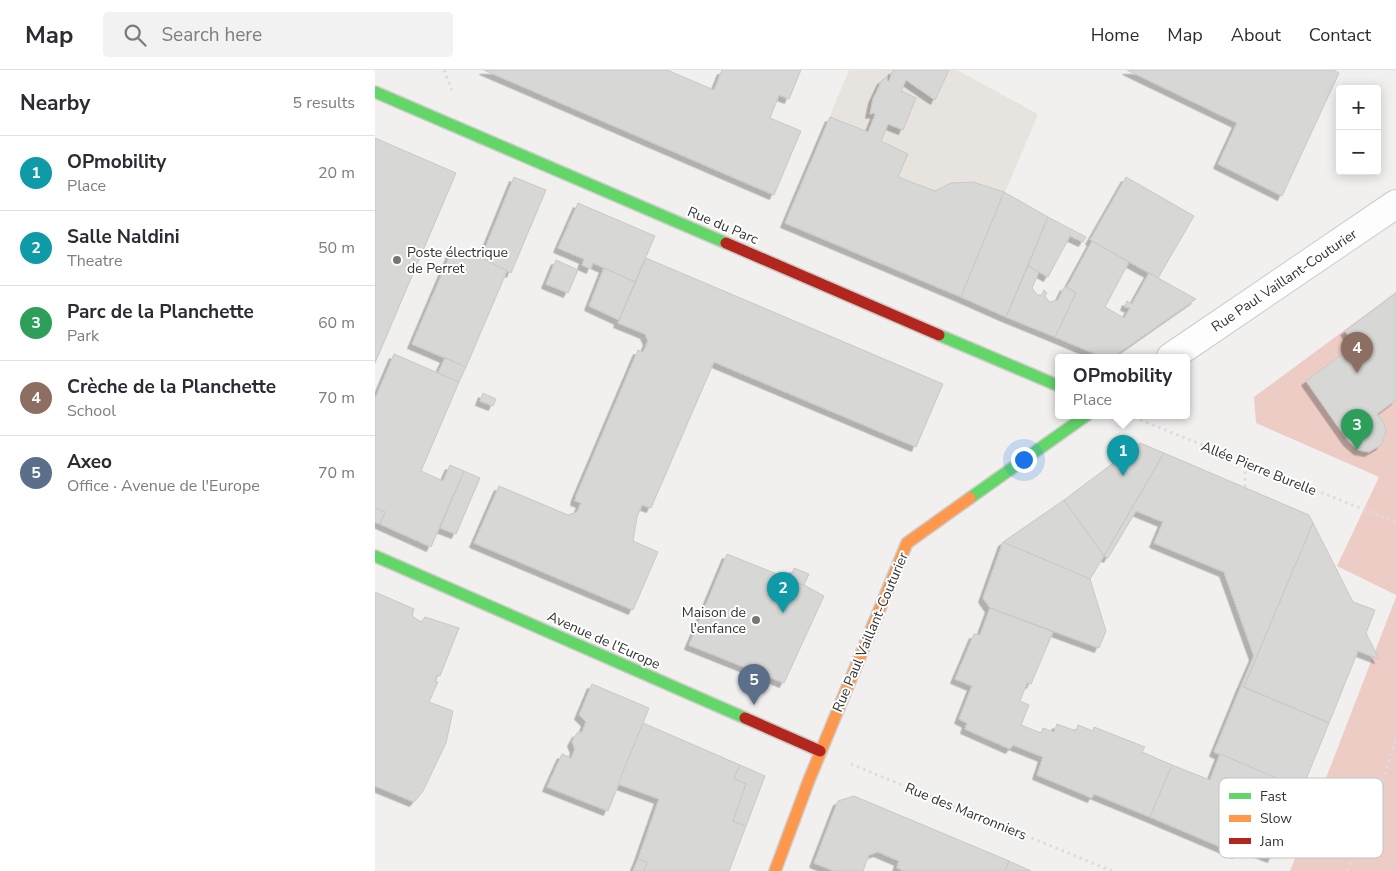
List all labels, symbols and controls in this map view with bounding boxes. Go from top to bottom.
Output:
search box [103,12,453,57]
text: Map [25,19,73,51]
icon: search [121,21,149,49]
text: Search here [161,22,262,48]
text: Home [1091,23,1139,47]
text: Map [1167,23,1203,47]
text: About [1231,23,1281,47]
text: Contact [1309,23,1371,47]
map controls [1336,85,1381,175]
button: + [1336,85,1381,130]
text: Nearby [20,89,90,117]
text: 5 results [293,92,355,114]
button: − [1336,130,1381,175]
text: OPmobility [67,149,166,175]
text: 1 [31,162,41,184]
text: 20 m [318,162,355,184]
text: Place [67,175,106,197]
street label: Rue du Parc [684,202,762,249]
text: Salle Naldini [67,224,180,250]
street label: Rue Paul Vaillant-Couturier [1208,225,1361,336]
text: 2 [31,237,41,259]
text: 50 m [318,237,355,259]
place label: Poste électrique de Perret [407,243,508,278]
text: Theatre [67,250,122,272]
marker: Poste électrique de Perret [391,254,403,266]
text: Parc de la Planchette [67,299,254,325]
text: 3 [31,312,41,334]
text: 60 m [318,312,355,334]
text: Park [67,325,99,347]
pin: 4 [1341,332,1373,373]
popup [1055,354,1190,419]
text: OPmobility [1073,363,1172,389]
text: Crèche de la Planchette [67,374,276,400]
text: 4 [31,387,41,409]
text: 70 m [318,387,355,409]
text: Place [1073,389,1112,411]
text: School [67,400,116,422]
pin: 3 [1341,409,1373,450]
pin: 1 [1107,435,1139,476]
street label: Allée Pierre Burelle [1198,437,1319,500]
your location [1011,447,1037,473]
text: Axeo [67,449,112,475]
text: 5 [31,462,41,484]
text: 70 m [318,462,355,484]
text: Office · Avenue de l'Europe [67,475,260,497]
street label: Rue Paul Vaillant-Couturier [828,549,913,715]
pin: 2 [767,572,799,613]
place label: Maison de l'enfance [682,603,746,638]
street label: Avenue de l'Europe [544,607,663,674]
marker: Maison de l'enfance [750,614,762,626]
pin: 5 [738,664,770,705]
street label: Rue des Marronniers [902,778,1030,845]
legend [1219,778,1383,858]
text: Fast [1260,787,1286,806]
text: Slow [1260,809,1292,828]
text: Jam [1259,832,1284,851]

